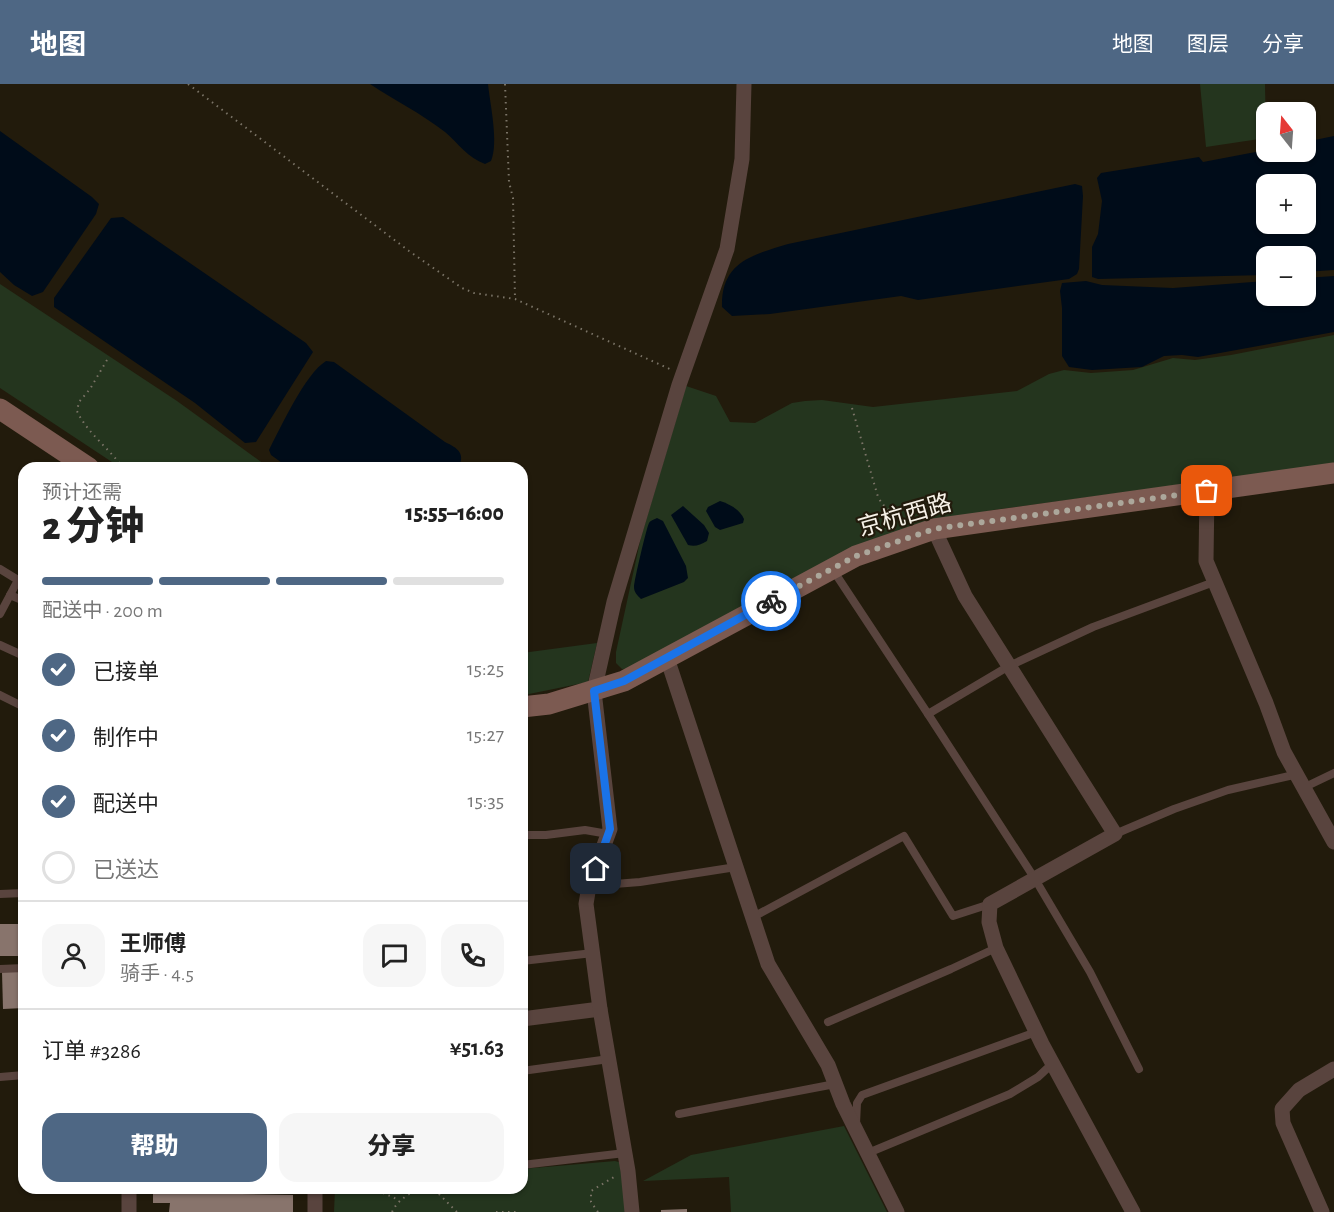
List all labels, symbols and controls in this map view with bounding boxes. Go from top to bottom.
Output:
text: 地图 [30,32,86,60]
text: 地图 [1112,34,1154,55]
text: 图层 [1187,34,1229,55]
text: 分享 [1262,34,1304,55]
north arrow [1256,102,1316,162]
map controls [1256,102,1316,306]
button: + [1256,174,1316,234]
button: − [1256,246,1316,306]
pin [1181,465,1232,516]
icon: bag [1190,474,1223,507]
text: 预计还需 [42,483,122,503]
street label: 京杭西路 [855,489,954,541]
text: 15:55–16:00 [405,502,504,524]
text: 2 分钟 [42,508,144,547]
courier [741,571,801,631]
icon: bike [755,585,788,618]
text: 配送中 · 200 m [42,601,163,621]
icon: check [42,653,75,686]
text: 15:25 [467,659,504,679]
text: 已接单 [93,661,159,683]
icon: check [42,719,75,752]
text: 15:27 [467,725,504,745]
text: 制作中 [93,727,159,749]
icon: check [42,785,75,818]
text: 15:35 [468,791,504,811]
text: 配送中 [93,793,159,815]
pin [570,843,621,894]
icon: home [579,852,612,885]
text: 已送达 [93,859,159,881]
button: person [42,924,105,987]
button: chat [363,924,426,987]
button: phone [441,924,504,987]
text: 王师傅 [120,933,186,955]
text: 骑手 · 4.5 [120,964,194,984]
text: ¥51.63 [450,1037,504,1059]
text: 订单 #3286 [42,1040,141,1062]
button: 帮助 [42,1113,267,1182]
button: 分享 [279,1113,504,1182]

